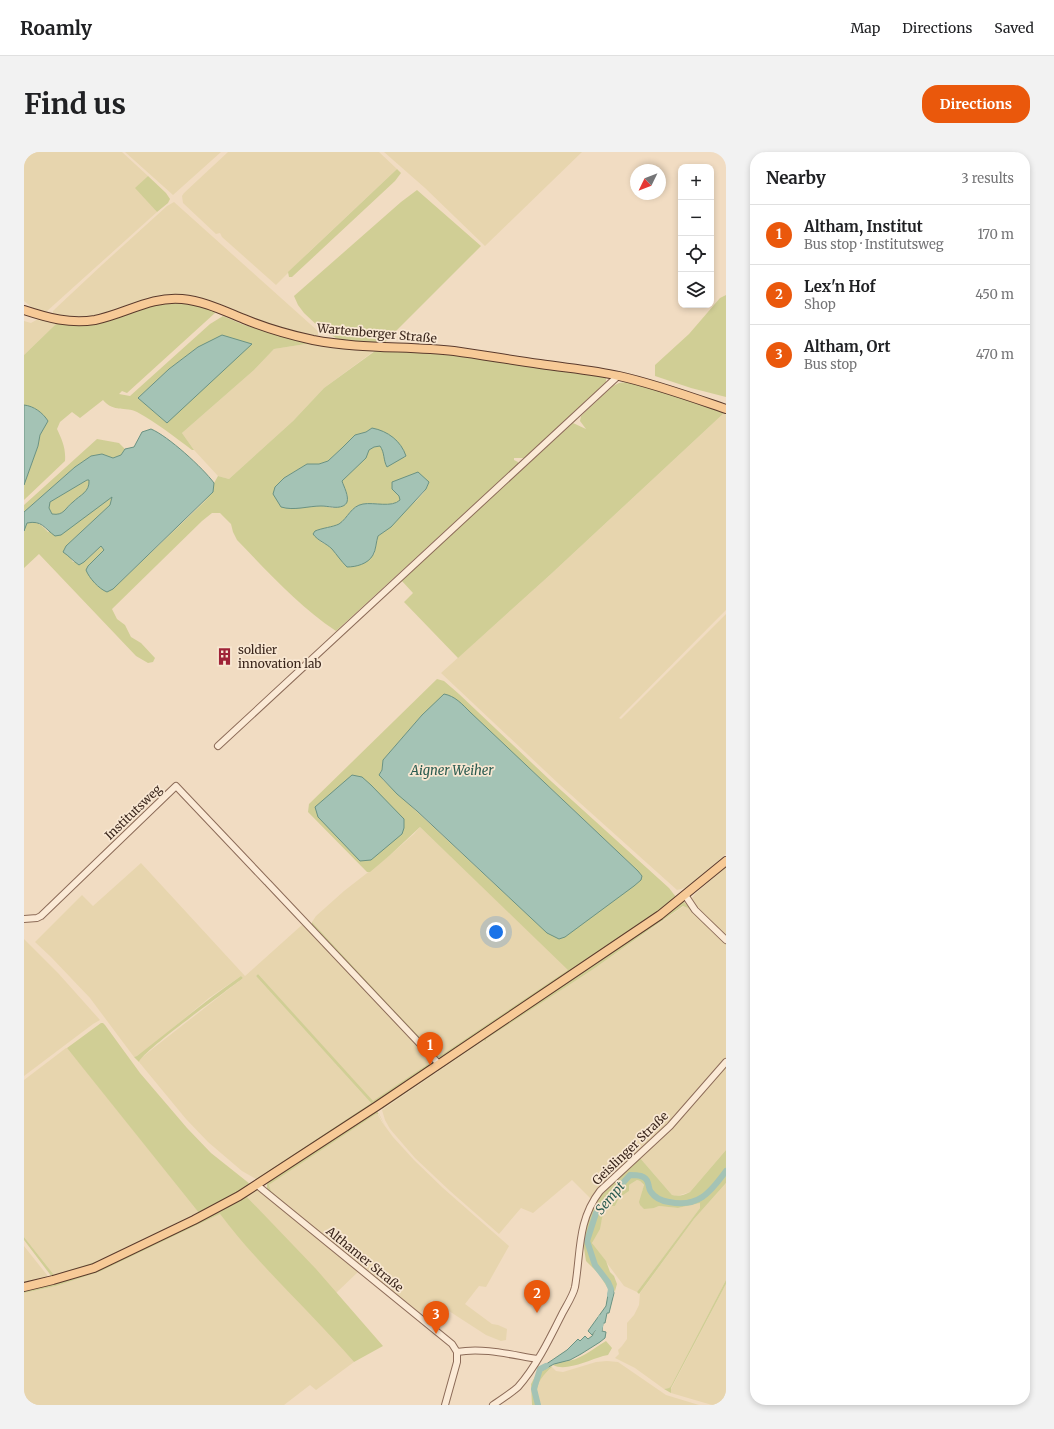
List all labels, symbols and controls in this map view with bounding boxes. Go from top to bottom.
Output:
text: Roamly [20,16,92,40]
text: Map [850,19,880,37]
text: Directions [902,19,972,37]
text: Saved [994,19,1034,37]
button: Directions [922,85,1030,123]
text: Find us [24,86,126,122]
north arrow [630,164,666,200]
map controls [678,164,714,308]
button: + [678,164,714,200]
text: Nearby [766,167,826,189]
text: 3 results [961,170,1014,187]
button: − [678,200,714,236]
text: Altham, Institut [804,217,923,236]
text: 1 [776,226,782,243]
text: 170 m [977,226,1014,243]
button: locate [678,236,714,272]
text: Bus stop · Institutsweg [804,236,944,253]
button: layers [678,272,714,308]
text: Lex'n Hof [804,277,876,296]
text: 2 [775,286,783,303]
text: 450 m [975,286,1014,303]
text: Shop [804,296,836,313]
street label: Wartenberger Straße [315,320,438,346]
text: Altham, Ort [804,337,891,356]
text: 3 [775,346,783,363]
text: 470 m [976,346,1014,363]
text: Bus stop [804,356,857,373]
place label: soldier innovation lab [238,642,321,671]
building icon: soldier innovation lab [215,646,235,666]
water label: Aigner Weiher [409,762,494,779]
street label: Institutsweg [102,781,165,843]
your location [486,922,506,942]
pin: 1 [417,1032,443,1065]
street label: Geislinger Straße [589,1108,671,1188]
water label: Sempt [591,1178,629,1218]
street label: Althamer Straße [322,1223,407,1295]
pin: 2 [524,1280,550,1313]
pin: 3 [423,1301,449,1334]

